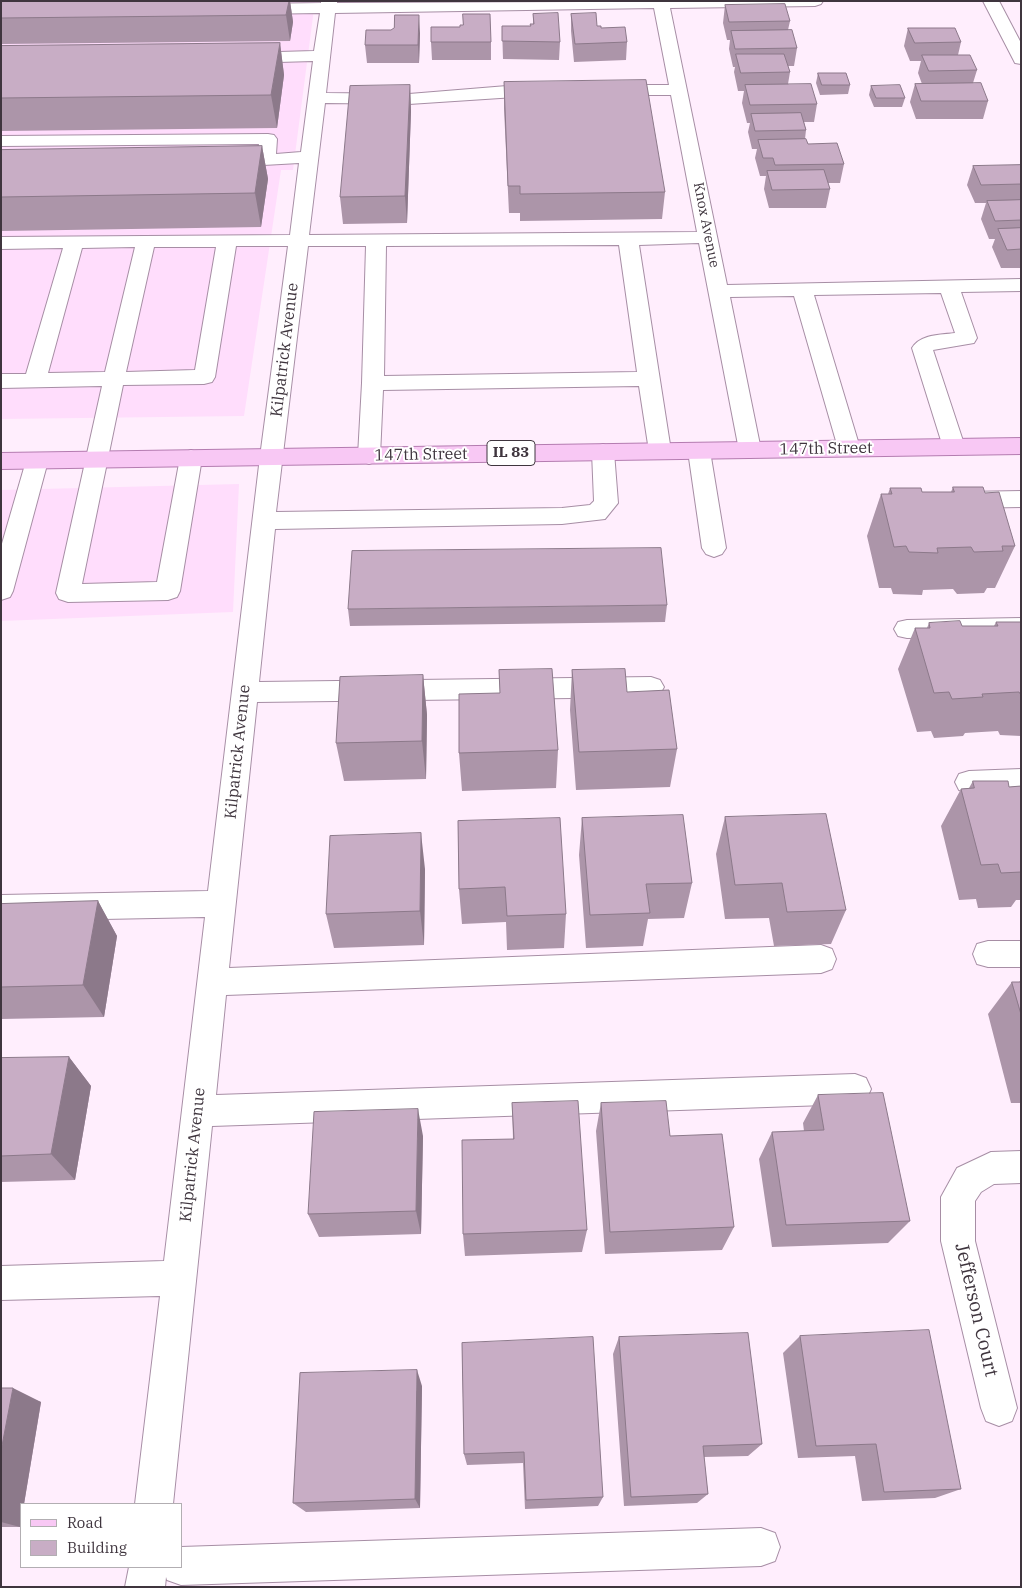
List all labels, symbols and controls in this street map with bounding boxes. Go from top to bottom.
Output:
street label: Knox Avenue [689,181,723,269]
street label: Kilpatrick Avenue [267,282,303,418]
street label: 147th Street [779,439,873,459]
road number: IL 83 [487,440,535,466]
street label: 147th Street [374,445,468,465]
street label: Kilpatrick Avenue [221,684,255,820]
street label: Kilpatrick Avenue [176,1087,210,1223]
street label: Jefferson Court [950,1241,1002,1379]
legend [20,1503,182,1568]
text: Road [67,1513,103,1532]
text: Building [67,1538,127,1557]

